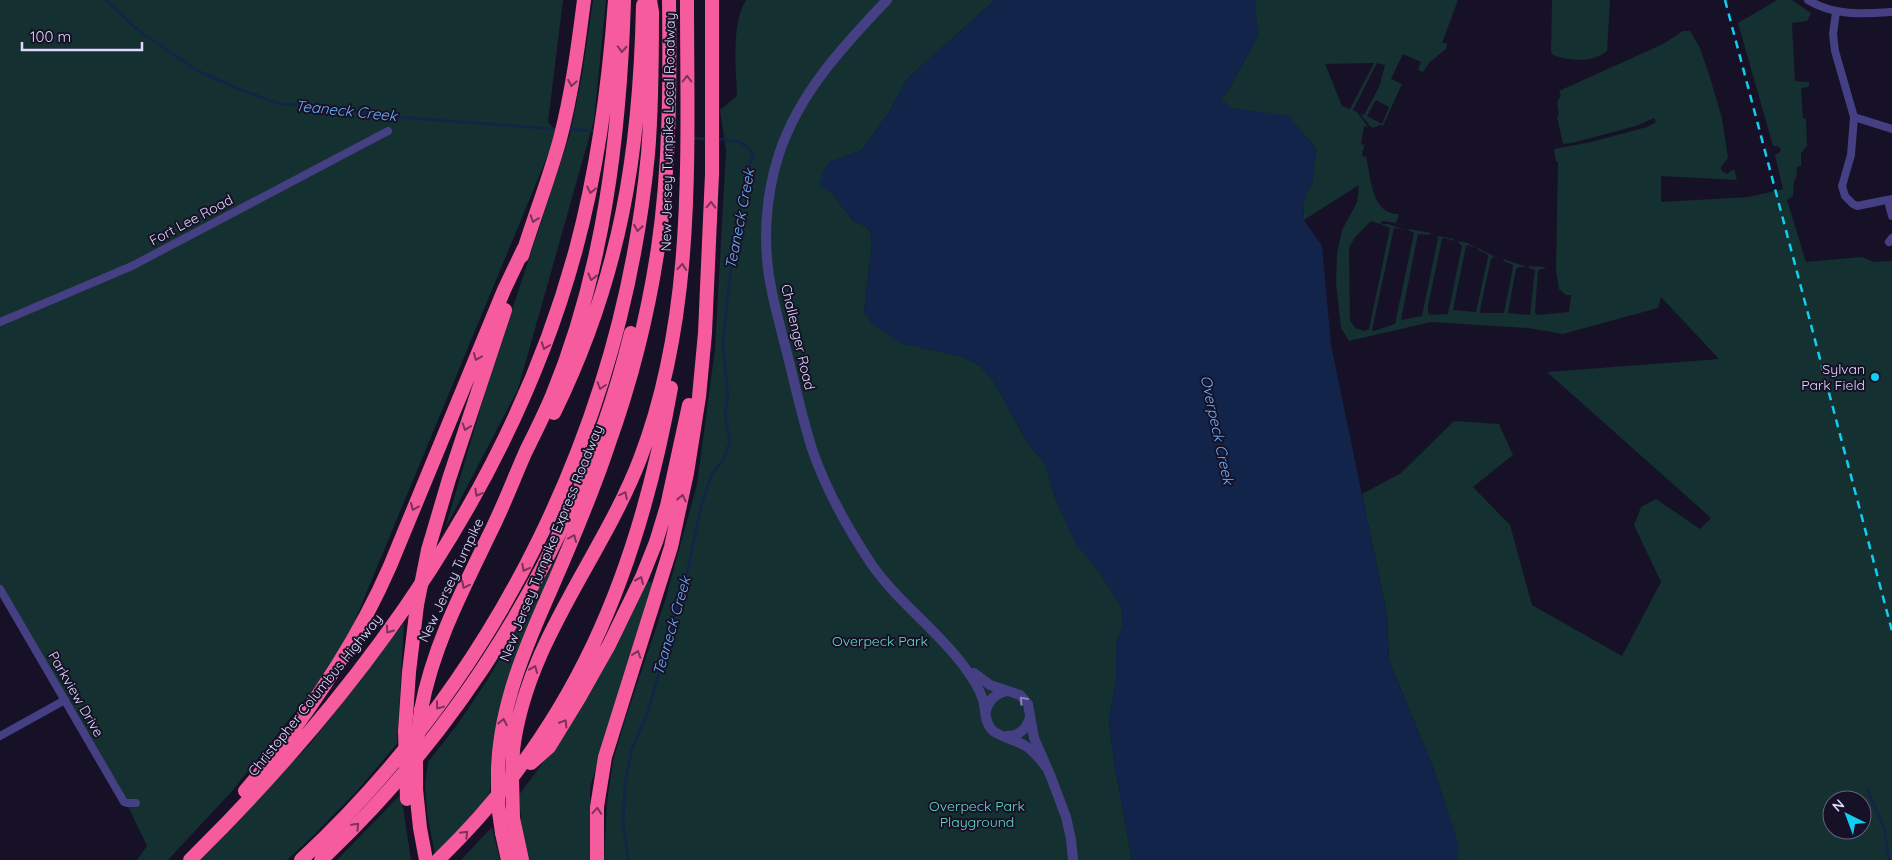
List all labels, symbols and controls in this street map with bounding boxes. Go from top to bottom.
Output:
street label: New Jersey Turnpike Local Roadway [657,12,679,252]
scale bar [22,20,142,52]
text: 100 m [30,27,71,46]
one-way arrow [617,45,628,53]
one-way arrow [682,75,692,82]
one-way arrow [568,79,578,88]
water label: Teaneck Creek [294,96,400,125]
water label: Teaneck Creek [720,165,759,271]
one-way arrow [586,185,597,194]
street label: Fort Lee Road [146,190,236,250]
one-way arrow [706,201,716,208]
one-way arrow [530,214,540,223]
one-way arrow [633,225,644,233]
one-way arrow [676,262,687,270]
one-way arrow [587,273,597,281]
street label: Challenger Road [777,282,819,392]
one-way arrow [541,341,551,349]
one-way arrow [472,352,483,361]
place label: Sylvan Park Field [1801,360,1865,394]
marker: Sylvan Park Field [1869,371,1881,383]
water label: Overpeck Creek [1197,373,1239,488]
one-way arrow [597,382,607,390]
street label: New Jersey Turnpike Express Roadway [495,422,607,664]
one-way arrow [462,423,472,431]
one-way arrow [474,488,484,497]
one-way arrow [618,491,629,500]
one-way arrow [677,494,687,503]
one-way arrow [410,502,420,511]
street label: New Jersey Turnpike [414,515,488,645]
one-way arrow [567,534,577,543]
one-way arrow [521,563,531,572]
water label: Teaneck Creek [648,572,695,678]
one-way arrow [634,576,645,585]
one-way arrow [460,580,471,589]
street label: Christopher Columbus Highway [244,610,386,780]
one-way arrow [386,624,395,634]
park label: Overpeck Park [832,632,928,650]
street label: Parkview Drive [44,648,108,740]
one-way arrow [632,651,642,659]
one-way arrow [528,665,538,674]
one-way arrow [1020,697,1029,706]
one-way arrow [436,700,444,709]
one-way arrow [498,717,508,726]
one-way arrow [557,720,567,729]
north arrow [1822,790,1872,840]
text: N [1828,795,1848,815]
park label: Overpeck Park Playground [929,797,1025,831]
one-way arrow [592,807,603,815]
one-way arrow [350,822,359,831]
one-way arrow [459,830,468,839]

